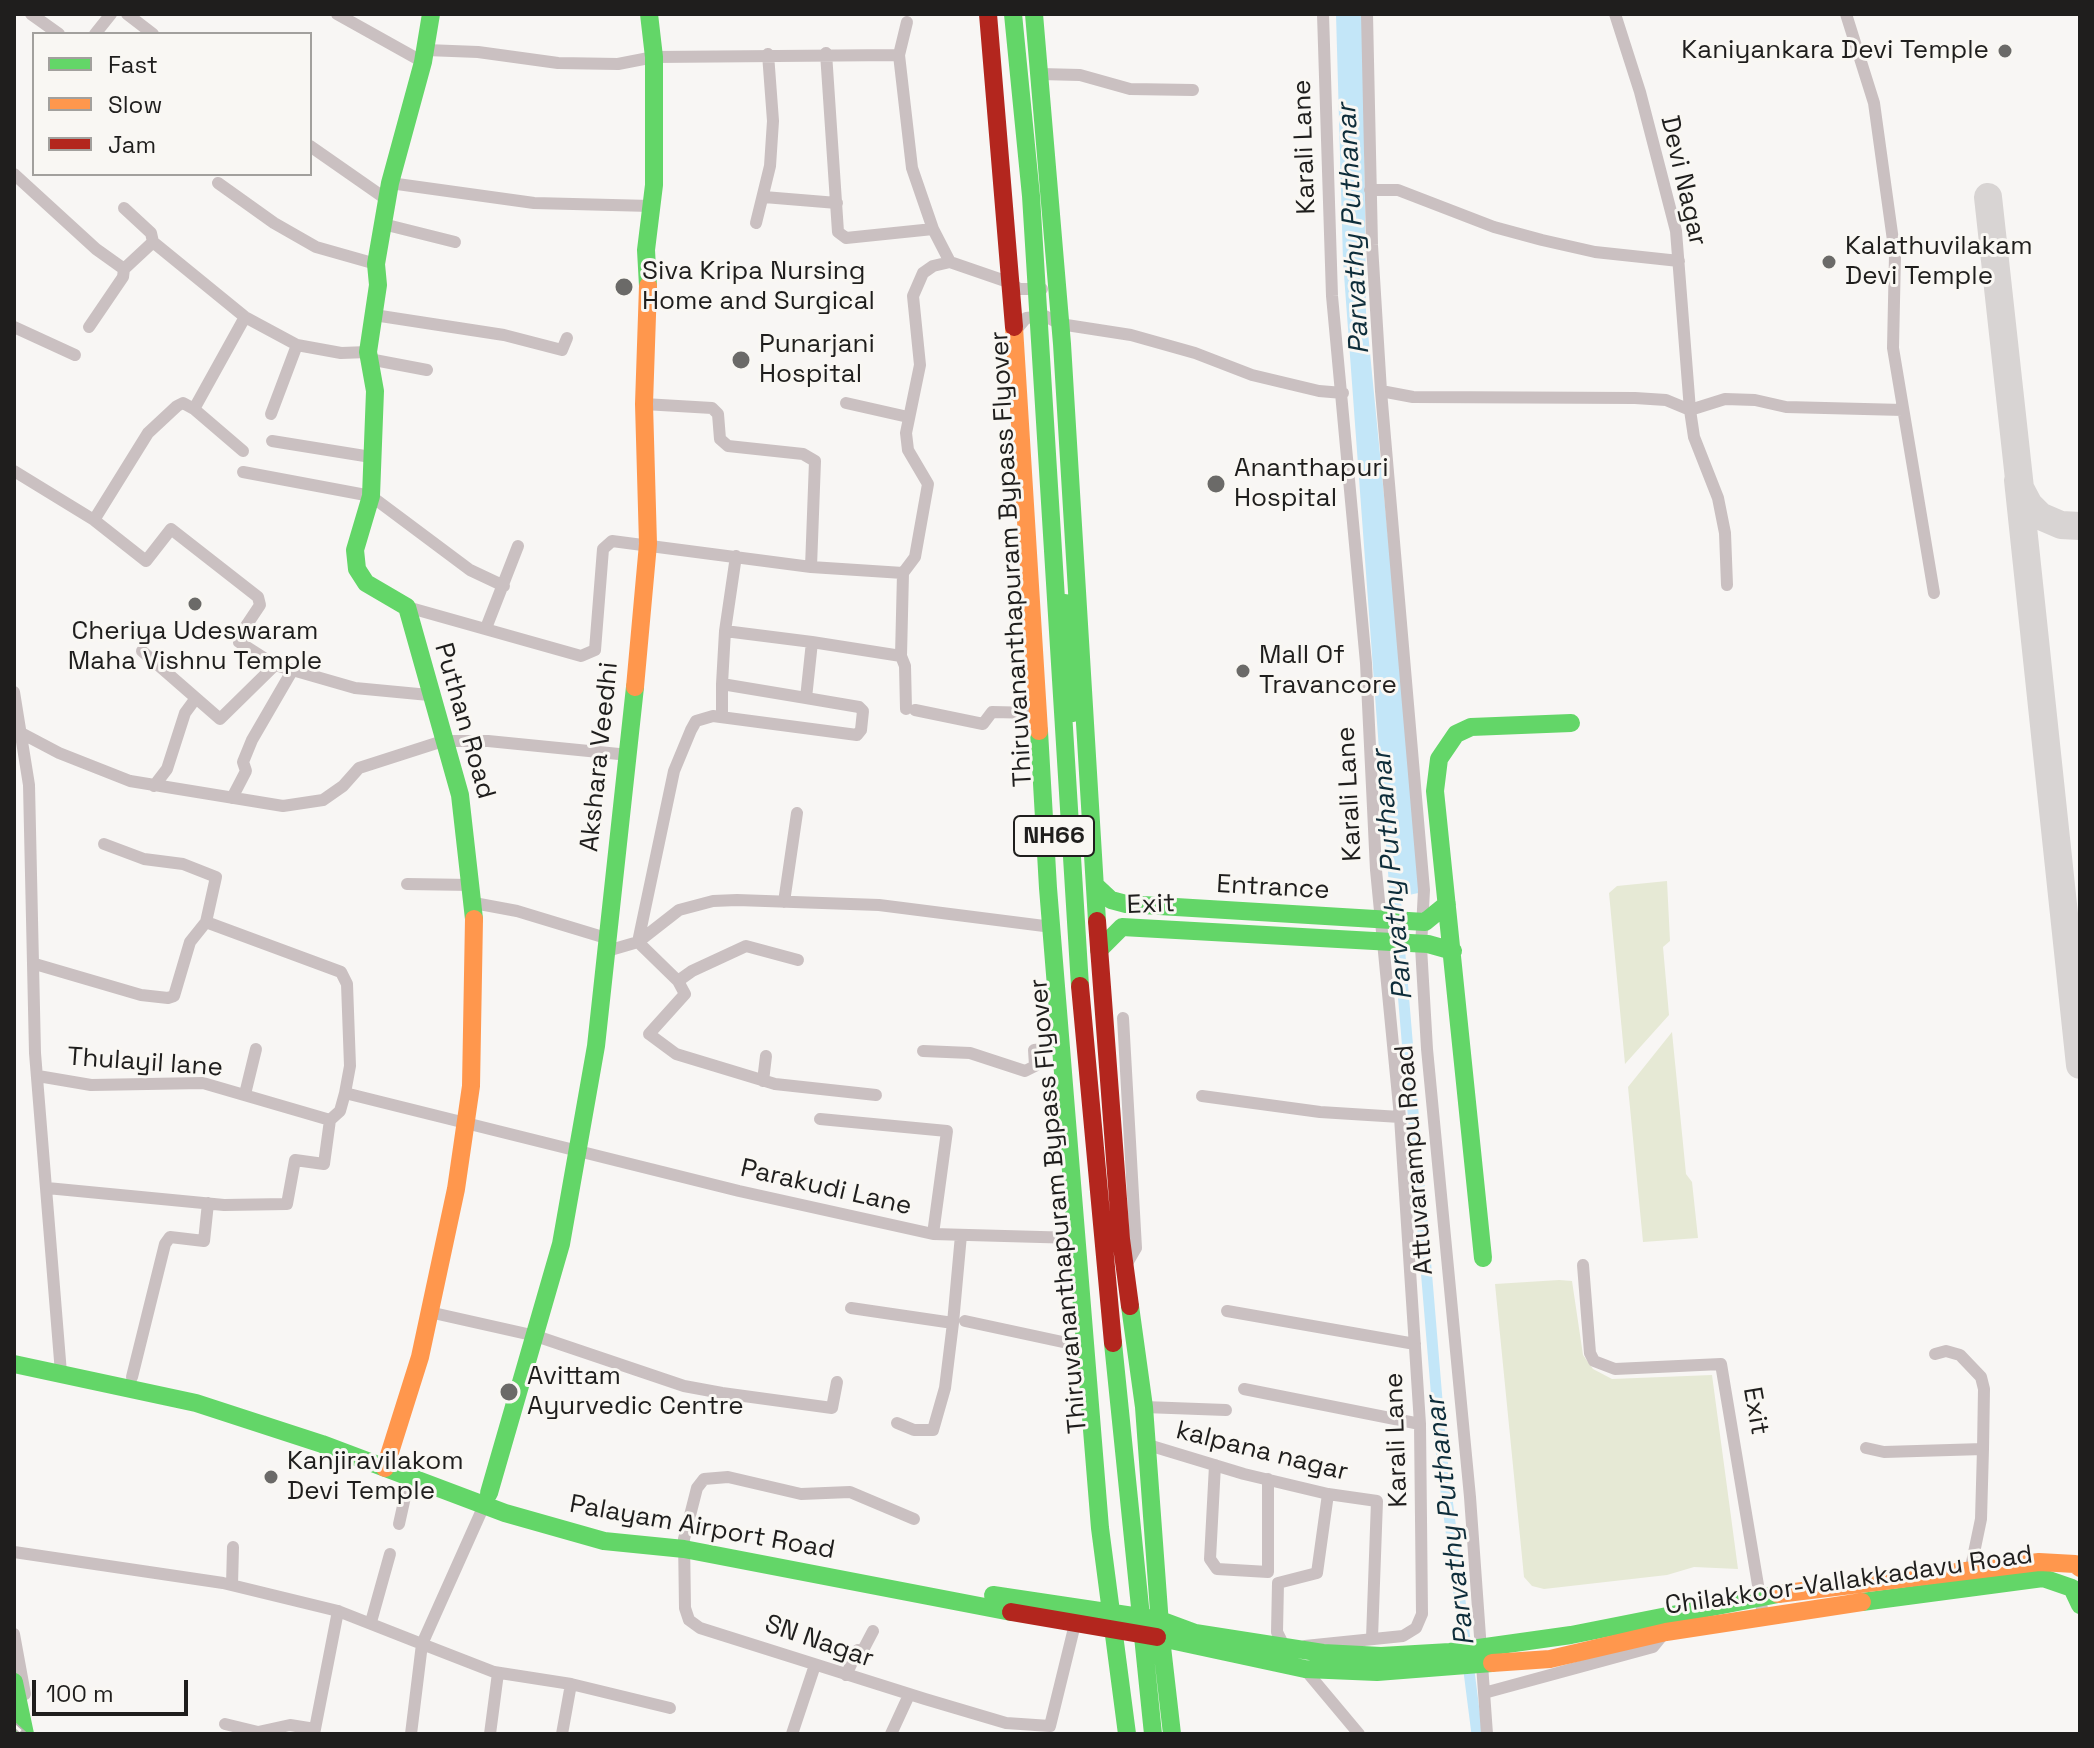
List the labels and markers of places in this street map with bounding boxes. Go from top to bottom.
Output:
place label: Kaniyankara Devi Temple [1681,35,1989,67]
marker: Kaniyankara Devi Temple [1996,42,2014,60]
place label: Kalathuvilakam Devi Temple [1845,231,2033,292]
marker: Kalathuvilakam Devi Temple [1820,253,1838,271]
place label: Siva Kripa Nursing Home and Surgical [642,256,875,318]
marker: Siva Kripa Nursing Home and Surgical [613,276,635,298]
place label: Punarjani Hospital [759,329,875,390]
marker: Punarjani Hospital [730,349,752,371]
place label: Ananthapuri Hospital [1234,453,1389,514]
marker: Ananthapuri Hospital [1205,473,1227,495]
marker: Cheriya Udeswaram Maha Vishnu Temple [186,595,204,613]
place label: Cheriya Udeswaram Maha Vishnu Temple [68,616,322,678]
place label: Mall Of Travancore [1259,640,1397,702]
marker: Mall Of Travancore [1234,662,1252,680]
place label: Avittam Ayurvedic Centre [527,1361,744,1422]
marker: Avittam Ayurvedic Centre [498,1381,520,1403]
place label: Kanjiravilakom Devi Temple [287,1446,464,1508]
marker: Kanjiravilakom Devi Temple [262,1468,280,1486]

